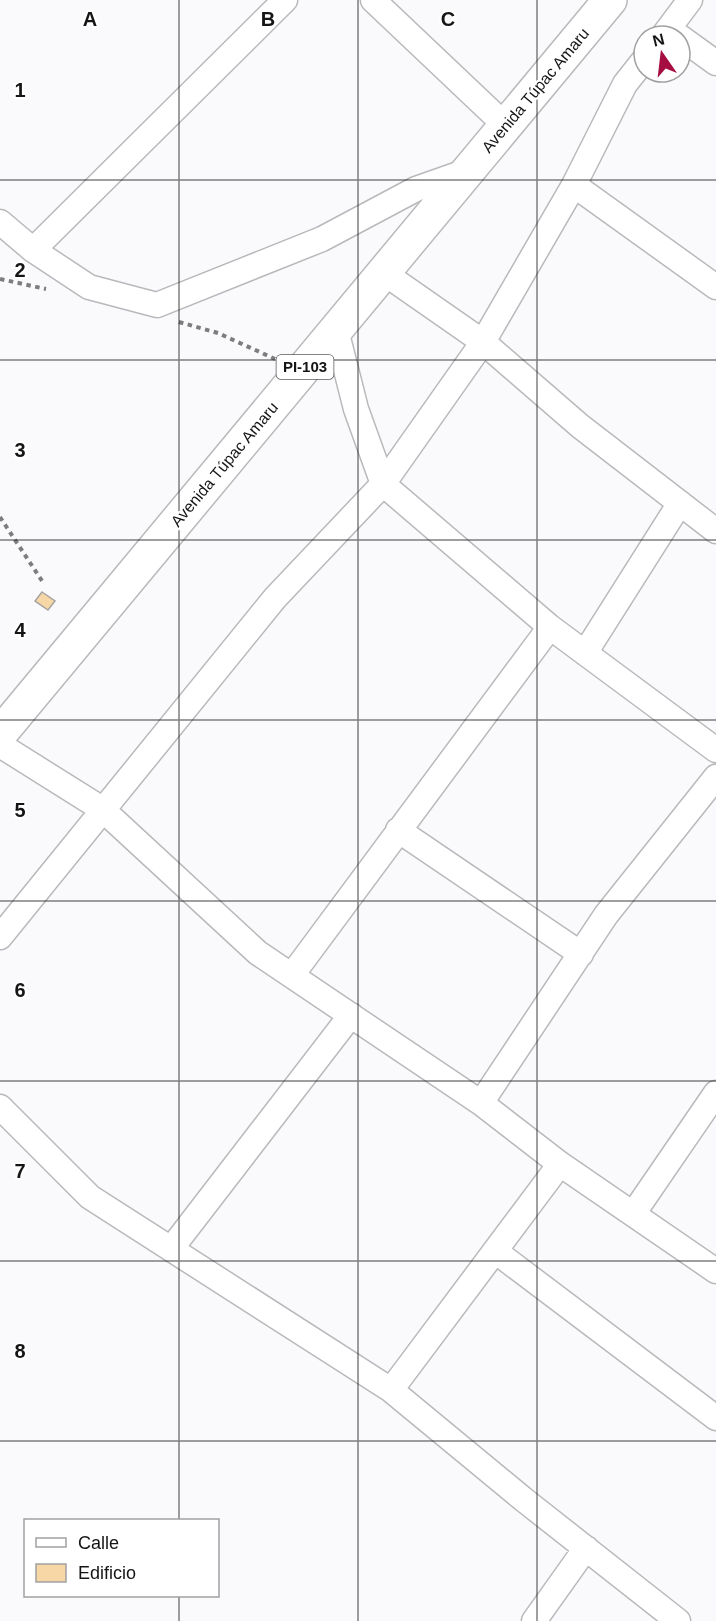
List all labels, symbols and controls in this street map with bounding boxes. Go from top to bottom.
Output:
text: A [83,8,97,30]
text: B [261,8,275,30]
text: C [441,8,455,30]
north arrow [632,24,692,84]
street label: Avenida Túpac Amaru [478,25,592,156]
text: N [651,30,666,50]
text: 1 [14,79,26,101]
text: 2 [14,259,26,281]
road number: PI-103 [276,355,334,379]
street label: Avenida Túpac Amaru [167,399,281,530]
text: 3 [14,439,26,461]
text: 4 [14,619,26,641]
text: 5 [14,799,26,821]
text: 6 [14,979,26,1001]
text: 7 [14,1160,26,1182]
text: 8 [14,1340,26,1362]
legend [24,1519,219,1597]
text: Calle [78,1533,119,1553]
text: Edificio [78,1563,136,1583]

